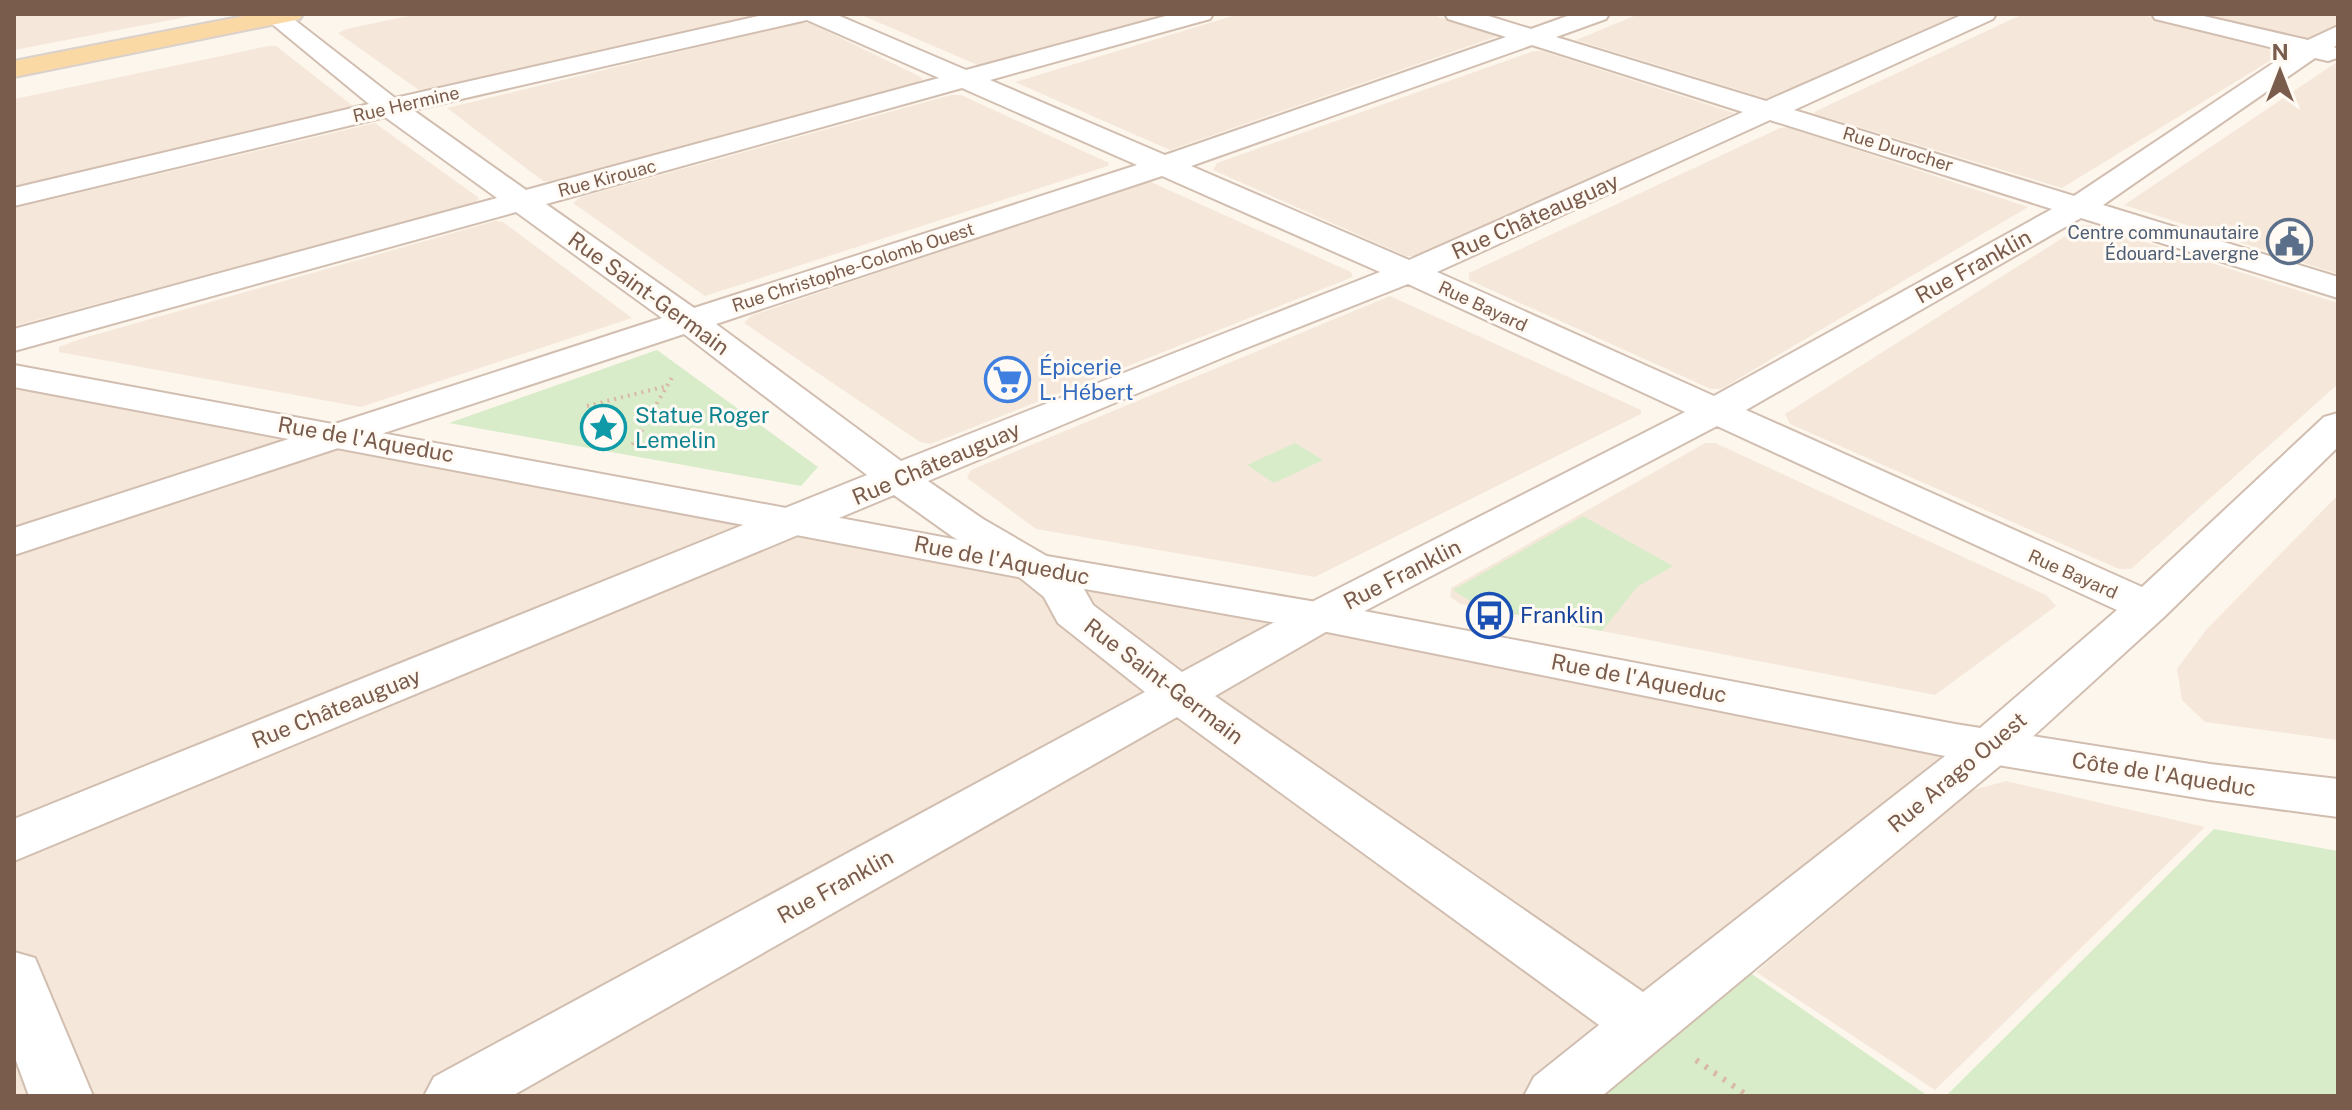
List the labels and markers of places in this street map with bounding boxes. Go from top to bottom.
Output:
public building icon: Centre communautaire Édouard-Lavergne [2266,218,2314,266]
place label: Centre communautaire Édouard-Lavergne [2067,222,2259,264]
place label: Épicerie L. Hébert [1039,354,1134,405]
supermarket icon: Épicerie L. Hébert [984,356,1032,404]
place label: Statue Roger Lemelin [635,402,770,453]
place icon: Statue Roger Lemelin [580,404,628,452]
bus stop icon: Franklin [1465,591,1513,639]
place label: Franklin [1520,602,1603,628]

